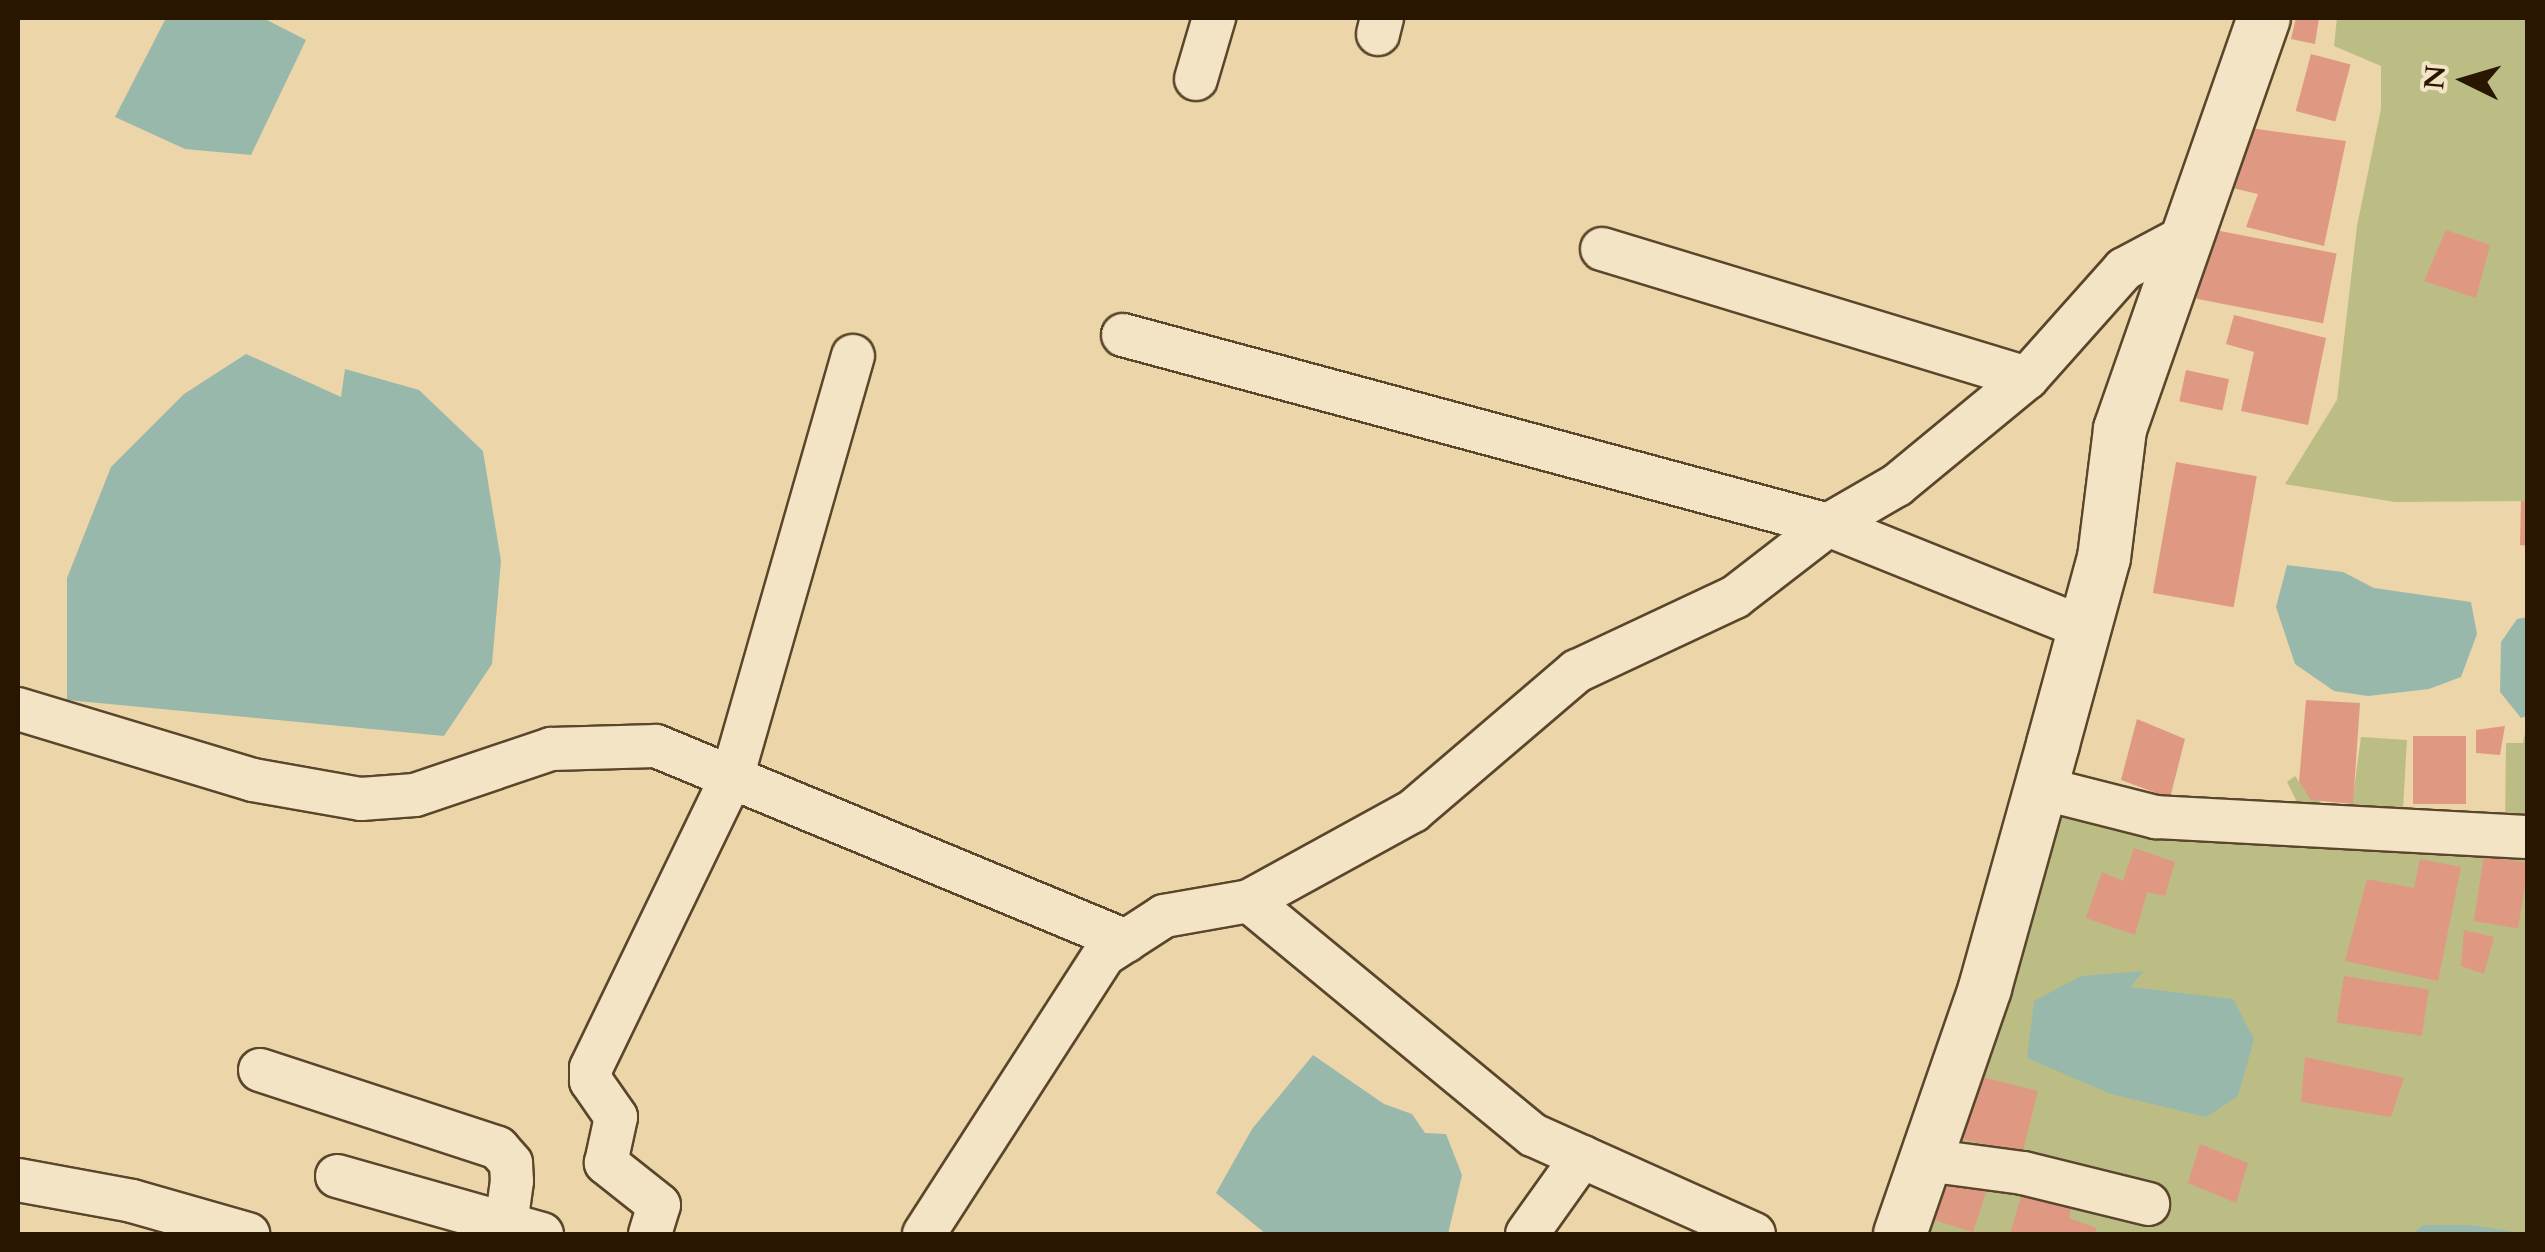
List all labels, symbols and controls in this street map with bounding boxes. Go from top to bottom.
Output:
north arrow [2415,30,2515,130]
text: N [2415,64,2455,91]

